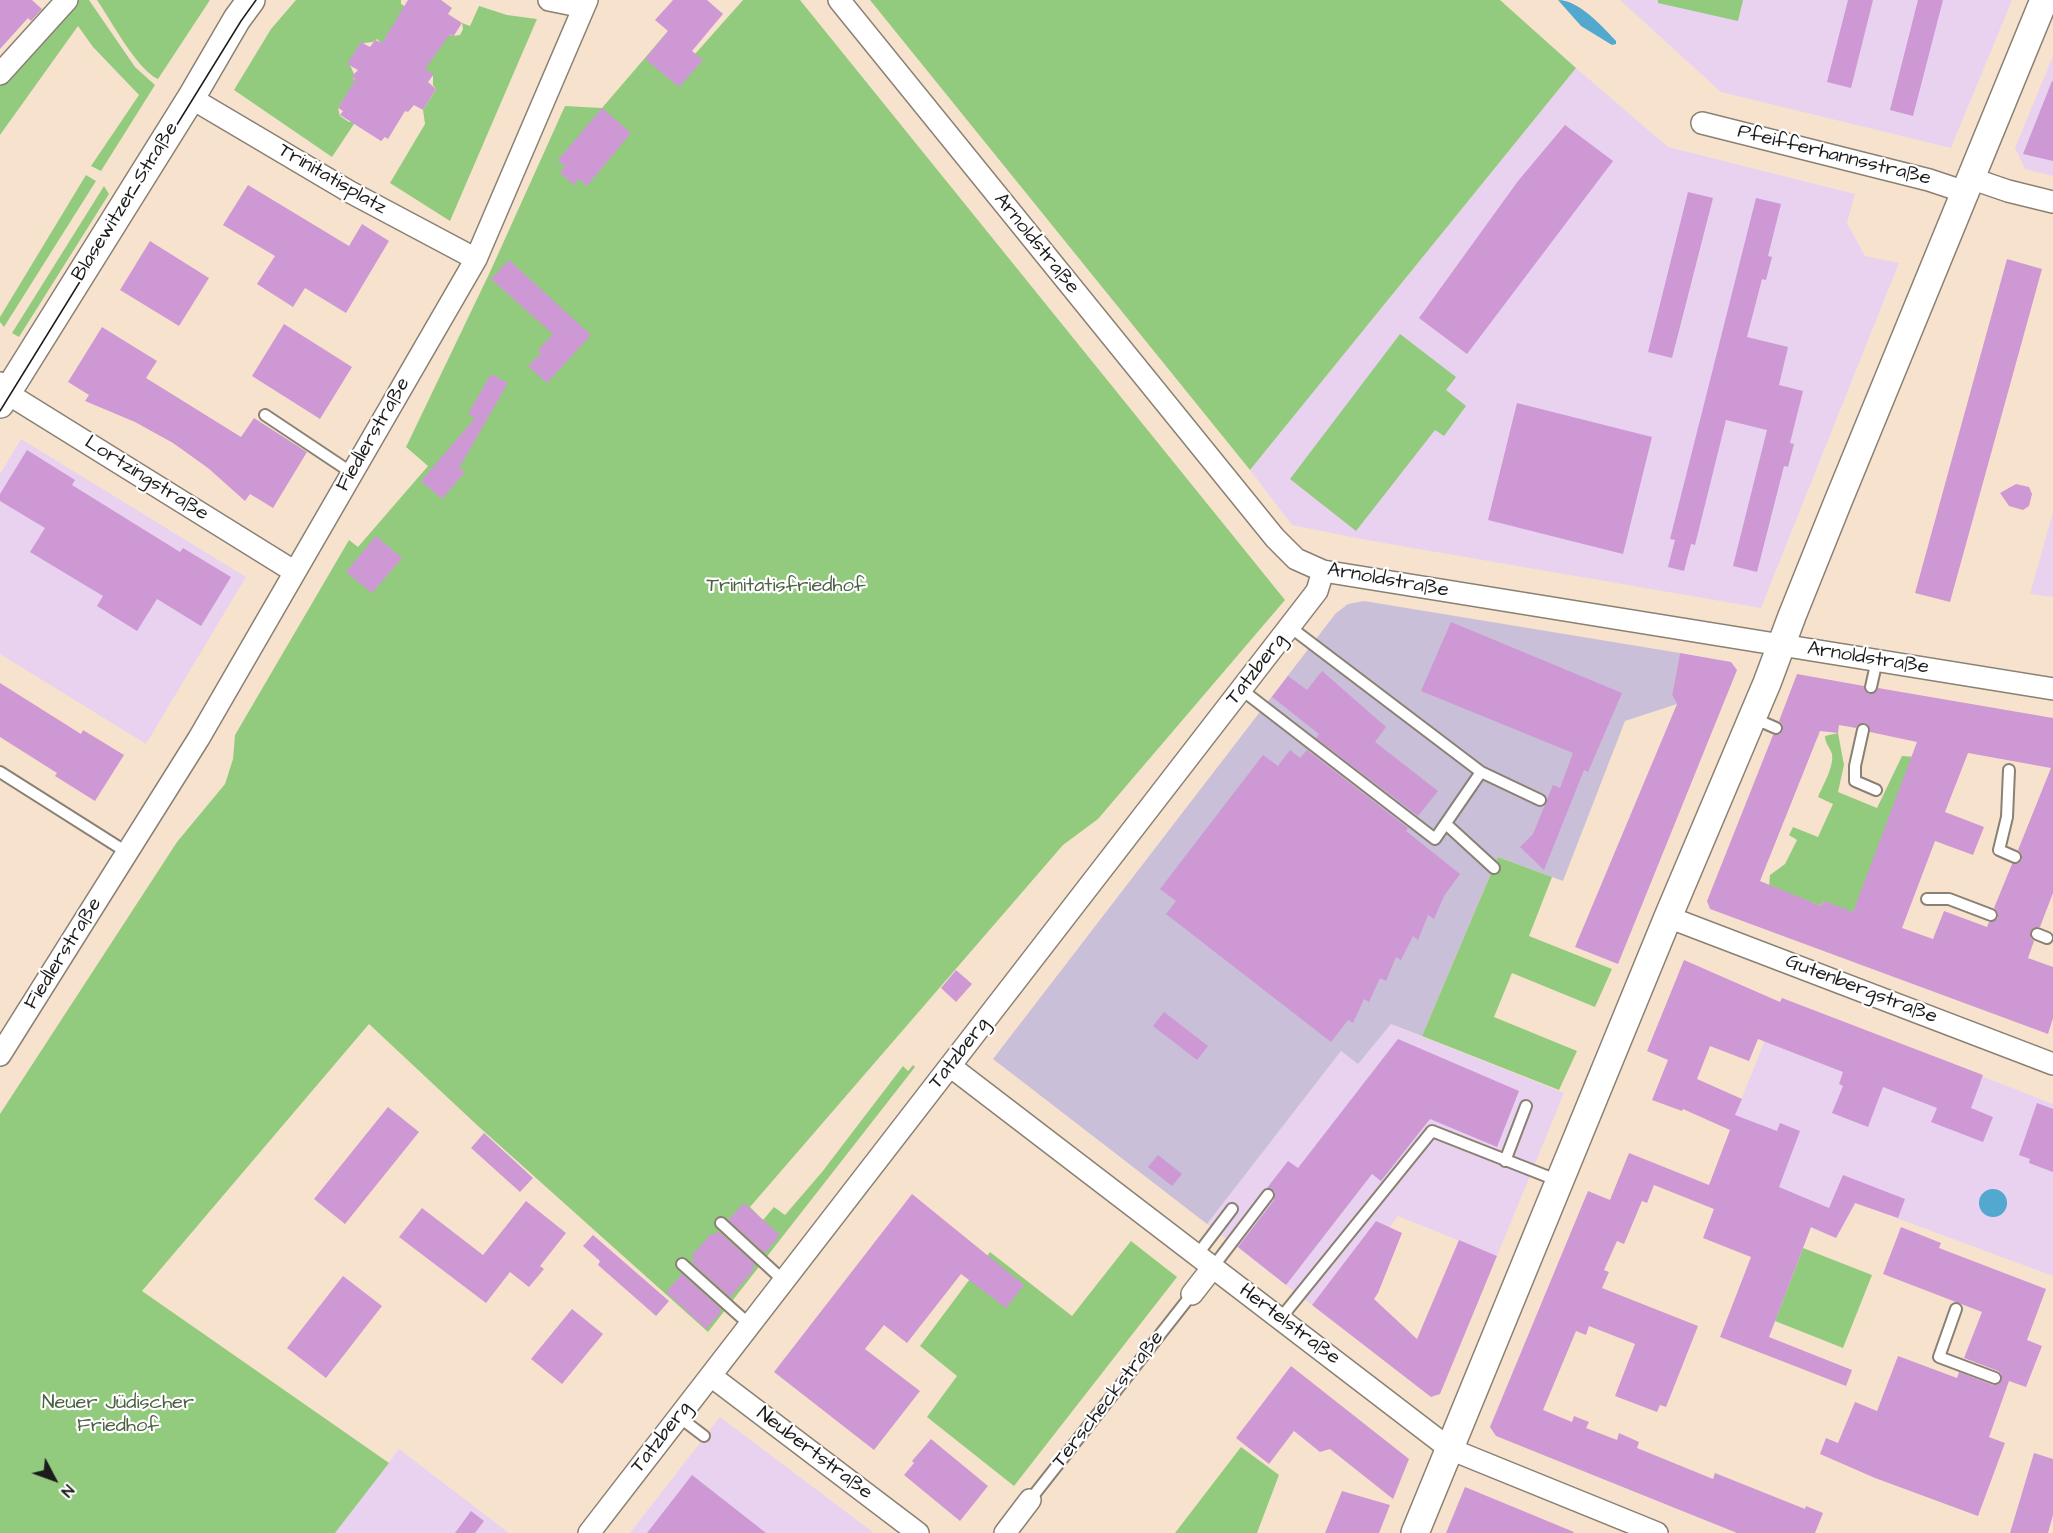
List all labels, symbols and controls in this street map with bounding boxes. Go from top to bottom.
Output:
street label: Blasewitzer Straße [67,118,185,286]
street label: Pfeifferhannsstraße [1735,120,1933,192]
street label: Trinitatisplatz [273,139,391,221]
street label: Arnoldstraße [988,189,1084,299]
street label: Fiedlerstraße [332,374,416,496]
street label: Lortzingstraße [79,431,213,527]
street label: Arnoldstraße [1325,559,1451,603]
park label: Trinitatisfriedhof [706,575,866,599]
street label: Tatzberg [1222,630,1292,710]
street label: Arnoldstraße [1805,638,1931,680]
street label: Fiedlerstraße [20,894,108,1014]
street label: Gutenbergstraße [1782,950,1940,1030]
street label: Tatzberg [925,1014,995,1094]
street label: Hertelstraße [1234,1279,1344,1371]
street label: Terscheckstraße [1048,1327,1170,1473]
park label: Neuer Jüdischer Friedhof [42,1392,194,1439]
street label: Tatzberg [627,1398,697,1478]
street label: Neubertstraße [751,1403,877,1505]
north arrow [24,1449,84,1509]
text: N [56,1480,79,1502]

